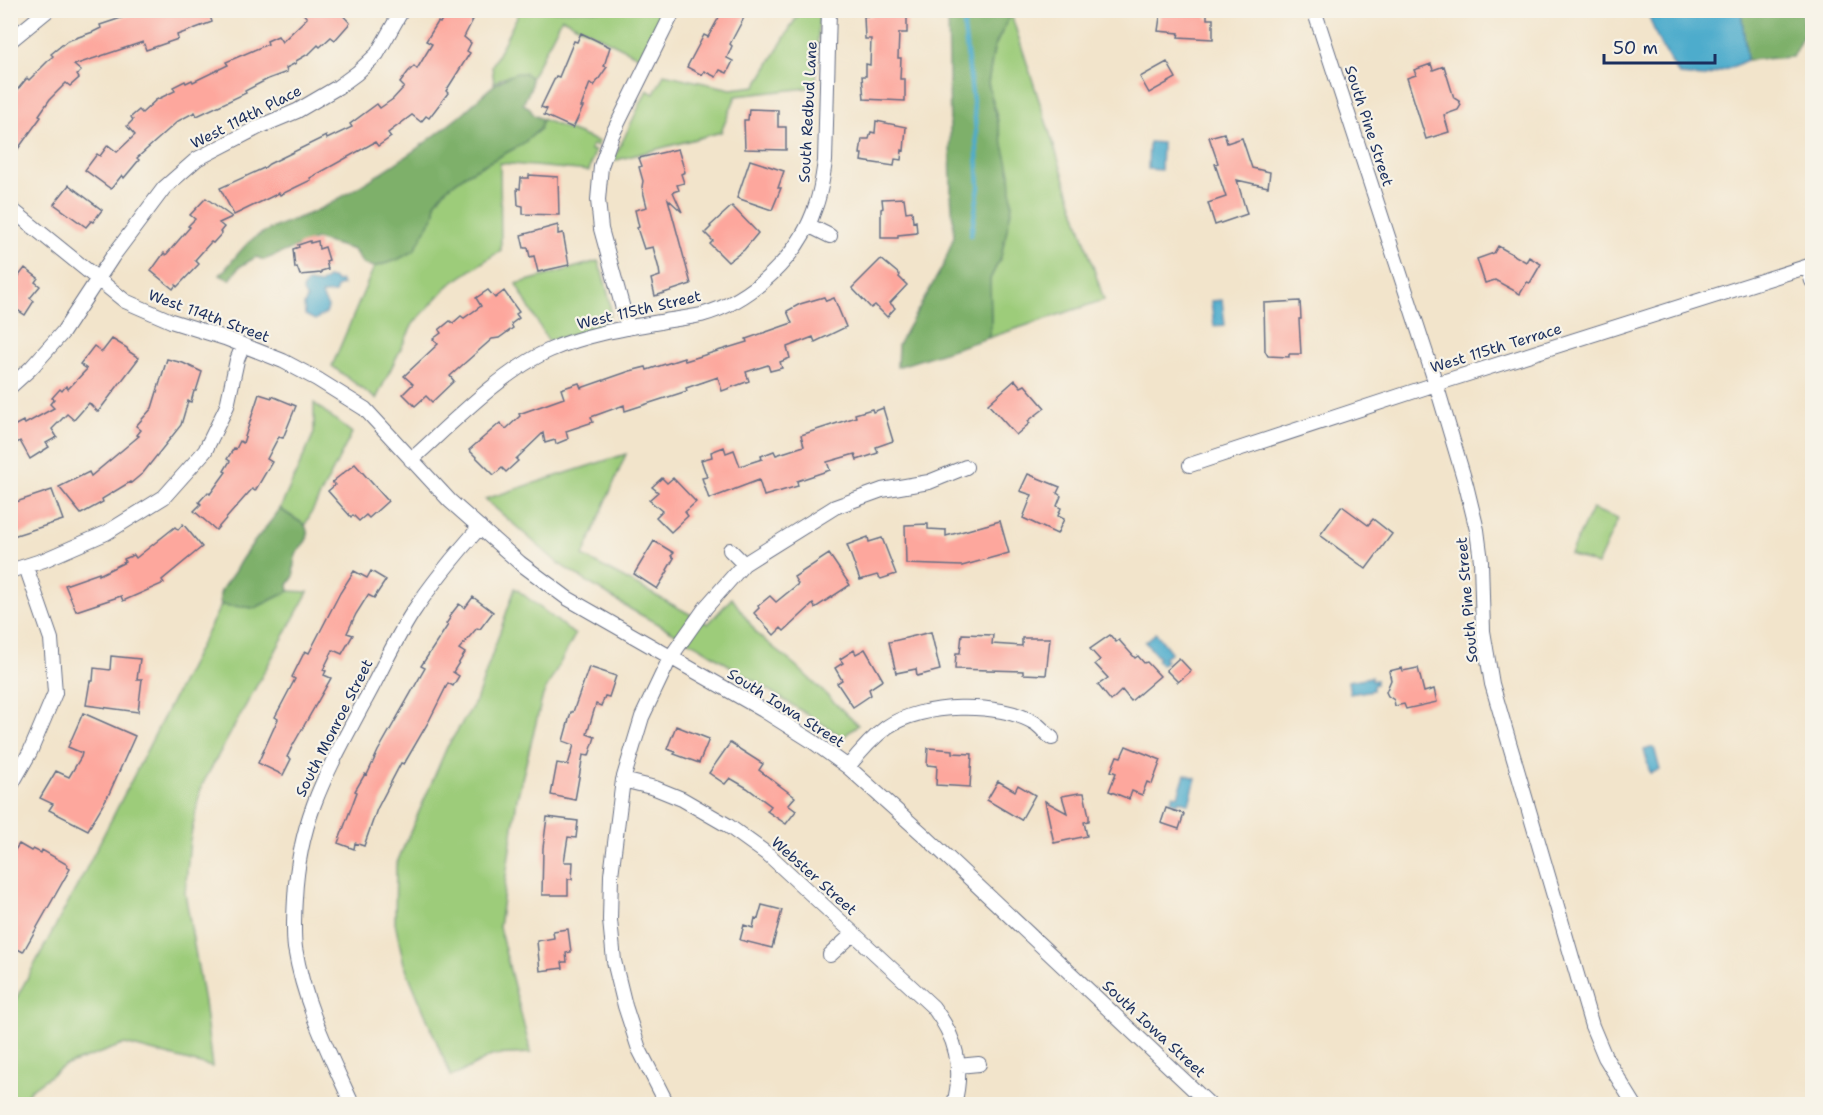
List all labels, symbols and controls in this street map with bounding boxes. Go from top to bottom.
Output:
scale bar [1604,27,1715,65]
text: 50 m [1613,36,1658,60]
street label: South Redbud Lane [794,41,822,183]
street label: South Pine Street [1340,63,1398,189]
street label: West 114th Place [187,80,305,154]
street label: West 114th Street [146,285,272,347]
street label: West 115th Street [575,286,703,334]
street label: West 115th Terrace [1428,319,1564,377]
street label: South Pine Street [1452,536,1482,664]
street label: South Monroe Street [291,656,377,800]
street label: South Iowa Street [724,664,848,752]
street label: Webster Street [767,832,861,920]
street label: South Iowa Street [1098,976,1210,1082]

